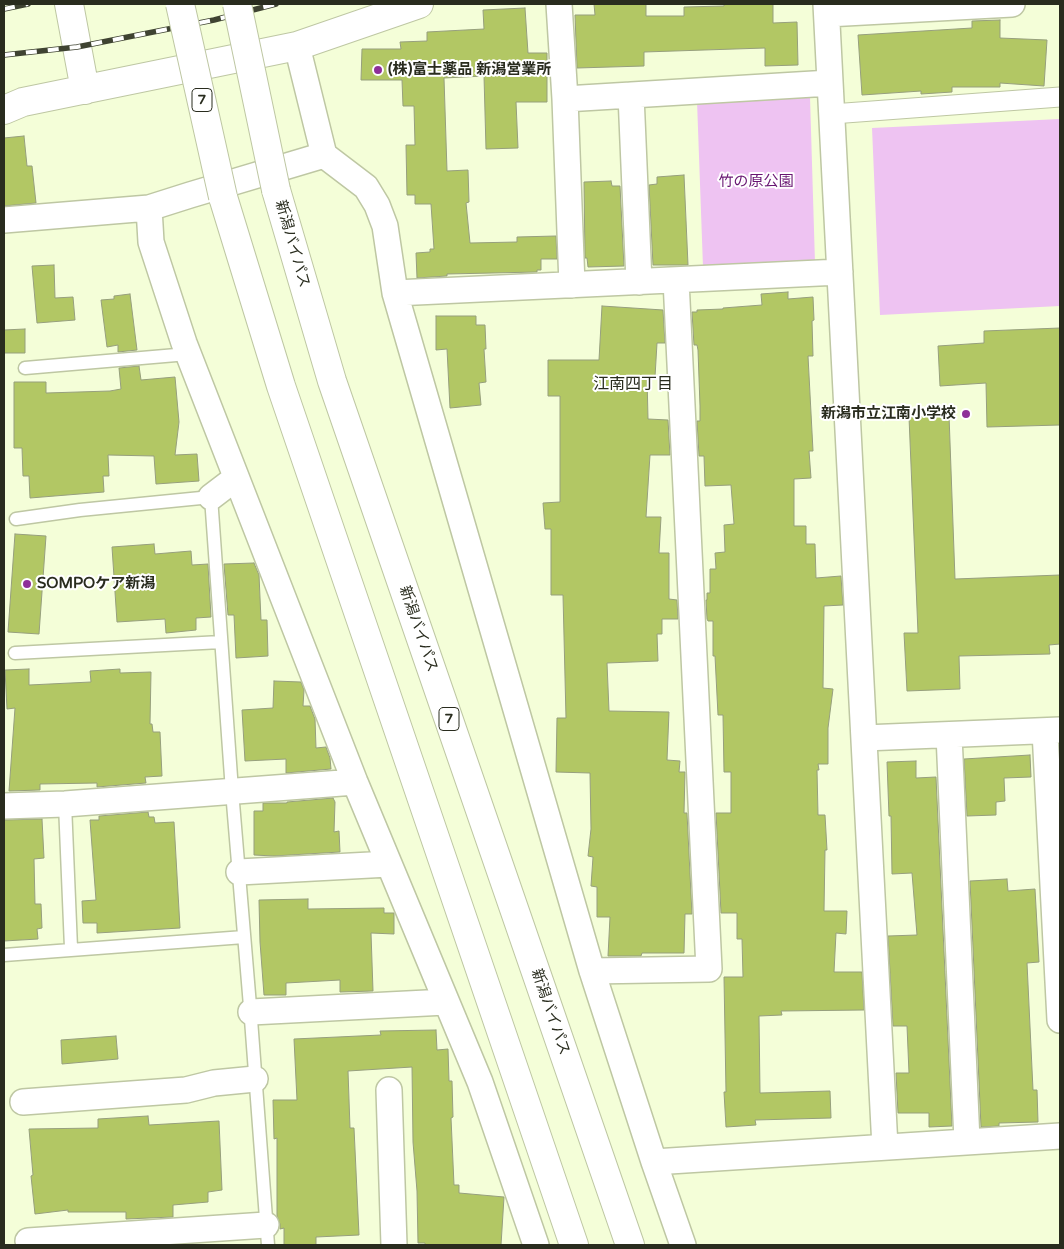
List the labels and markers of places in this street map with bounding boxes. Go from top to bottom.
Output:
place label: (株)富士薬品 新潟営業所 [388,61,551,79]
marker: (株)富士薬品 新潟営業所 [372,64,384,76]
place label: 新潟市立江南小学校 [821,405,956,423]
marker: 新潟市立江南小学校 [960,408,972,420]
place label: SOMPOケア新潟 [37,575,155,593]
marker: SOMPOケア新潟 [21,578,33,590]

